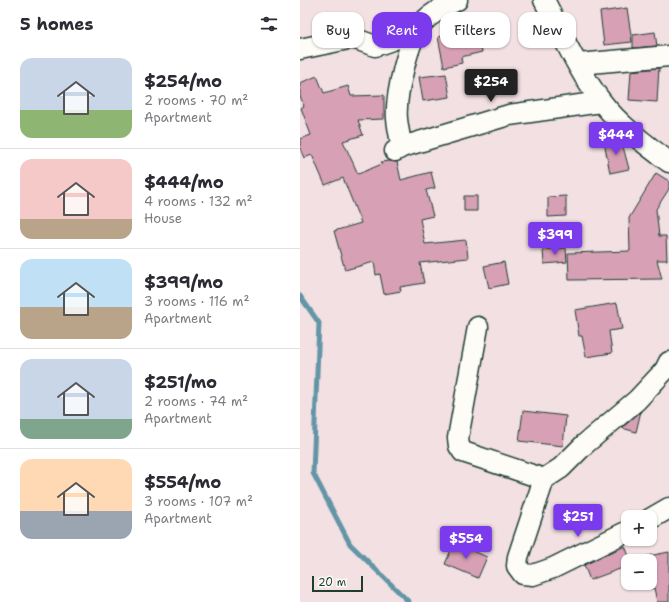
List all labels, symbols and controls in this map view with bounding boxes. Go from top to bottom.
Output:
chip: Buy [312,12,364,48]
chip: Rent [372,12,432,48]
chip: Filters [440,12,510,48]
chip: New [518,12,576,48]
text: 5 homes [20,13,93,35]
icon: filters [258,13,280,35]
pin: $254 [467,69,515,103]
text: $254/mo [144,70,222,92]
text: $254 [474,73,508,90]
icon: home [52,74,100,122]
text: 2 rooms · 70 m² [144,92,248,109]
text: Apartment [144,109,212,126]
pin: $444 [592,122,640,156]
text: $444 [598,126,634,143]
text: $444/mo [144,171,224,193]
icon: home [52,175,100,223]
text: 4 rooms · 132 m² [144,193,253,210]
text: House [144,210,182,227]
pin: $399 [531,222,579,256]
text: $399 [537,226,573,243]
text: $399/mo [144,271,223,293]
icon: home [52,275,100,323]
text: 3 rooms · 116 m² [144,293,250,310]
text: Apartment [144,310,212,327]
text: $251/mo [144,371,217,393]
icon: home [52,375,100,423]
text: 2 rooms · 74 m² [144,393,248,410]
text: Apartment [144,410,212,427]
text: $554/mo [144,471,221,493]
icon: home [52,475,100,523]
text: 3 rooms · 107 m² [144,493,253,510]
pin: $251 [554,504,602,538]
text: $251 [562,508,594,525]
text: Apartment [144,510,212,527]
map controls [621,510,657,590]
button: + [621,510,657,546]
pin: $554 [442,526,490,560]
text: $554 [449,530,483,547]
button: − [621,554,657,590]
scale bar [312,574,363,593]
text: 20 m [318,575,346,590]

